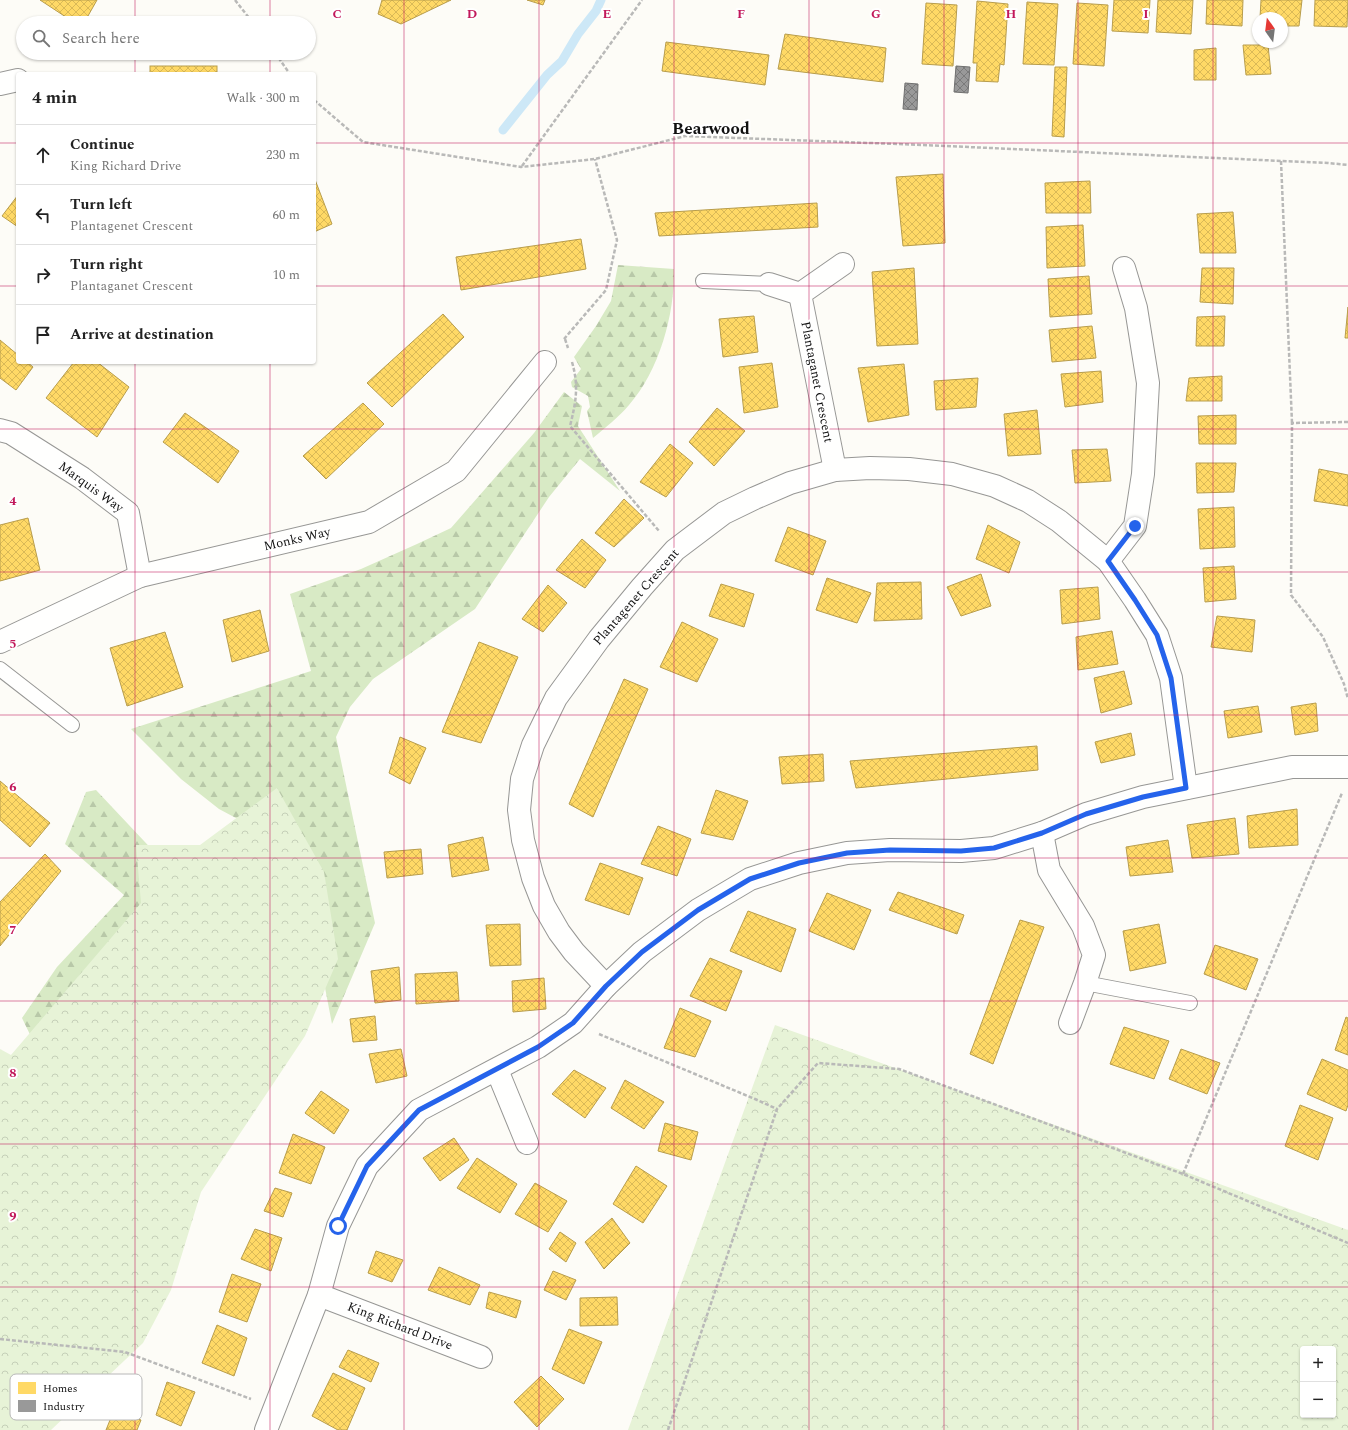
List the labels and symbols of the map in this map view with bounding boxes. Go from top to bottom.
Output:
text: C [332,4,342,24]
text: D [467,4,477,24]
text: E [603,4,612,24]
text: F [737,4,745,24]
text: G [871,4,881,24]
text: H [1006,4,1017,24]
text: I [1143,4,1149,24]
north arrow [1252,12,1288,48]
district label: Bearwood [672,116,750,142]
street label: Plantaganet Crescent [795,320,839,445]
street label: Marquis Way [54,456,128,518]
text: 4 [9,491,17,511]
route end [1126,517,1144,535]
street label: Monks Way [262,521,333,556]
street label: Plantagenet Crescent [588,544,684,650]
text: 5 [9,634,17,654]
text: 6 [9,777,17,797]
text: 7 [9,920,17,940]
text: 8 [9,1063,17,1083]
text: 9 [9,1206,17,1226]
route start [329,1217,347,1235]
street label: King Richard Drive [344,1297,456,1355]
legend [10,1374,142,1420]
text: Homes [43,1380,77,1397]
text: Industry [43,1398,85,1415]

